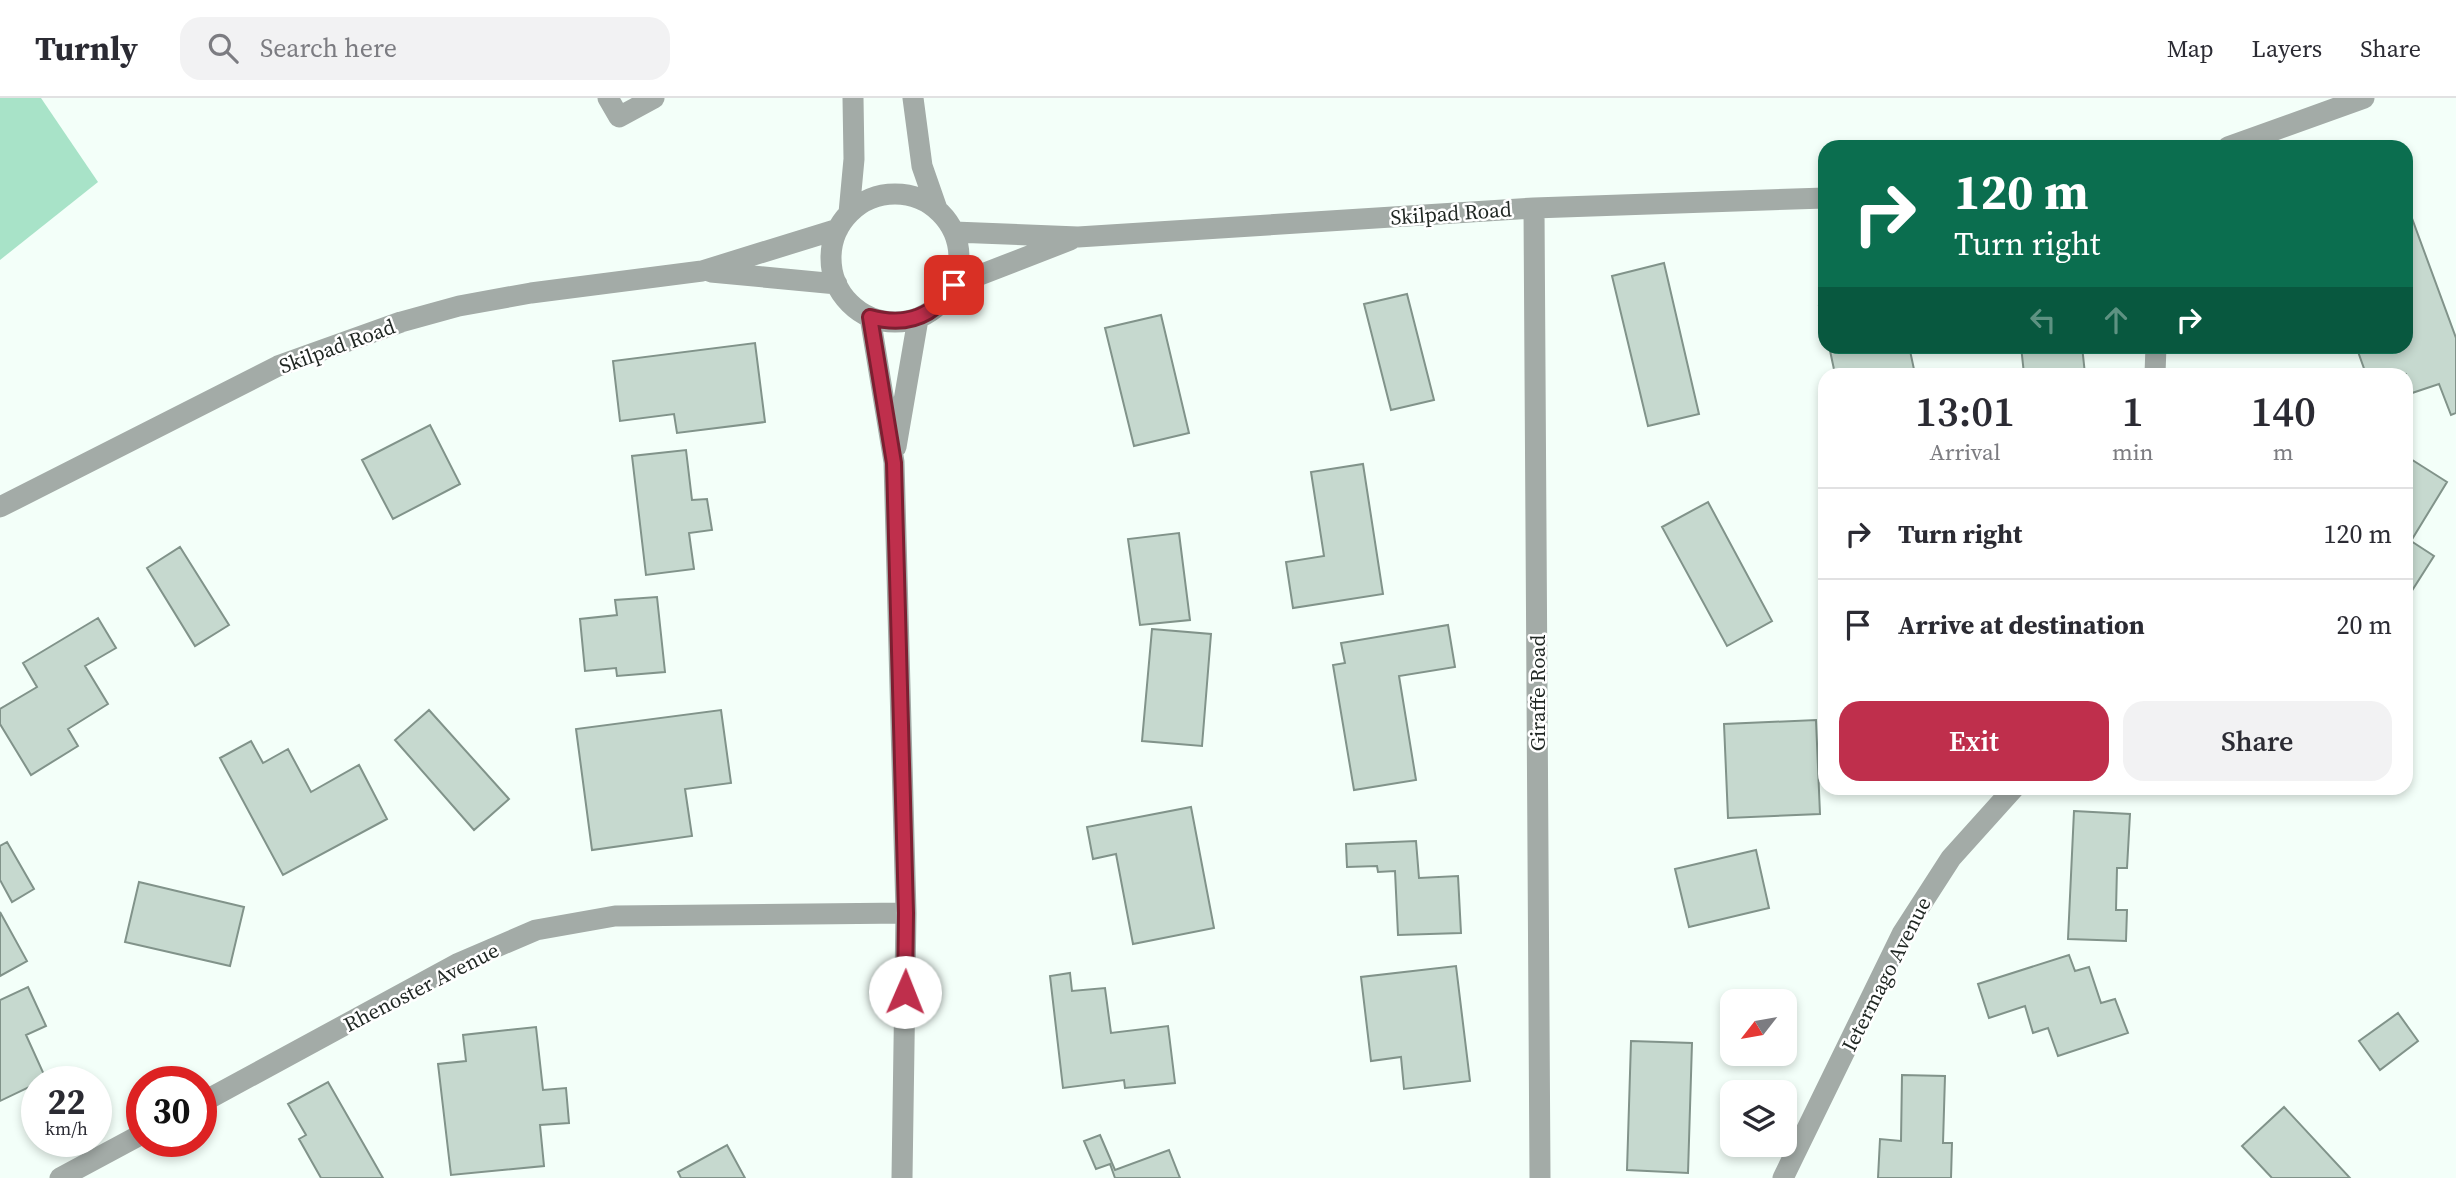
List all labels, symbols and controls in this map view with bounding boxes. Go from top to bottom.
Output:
search box [180,17,670,80]
text: Turnly [35,26,138,71]
icon: search [204,29,242,67]
text: Search here [260,30,397,66]
text: Map [2167,32,2214,65]
text: Layers [2252,32,2322,65]
text: Share [2360,32,2421,65]
text: 120 m [1954,158,2089,225]
icon: right [1839,168,1930,259]
street label: Skilpad Road [1389,194,1513,232]
text: Turn right [1954,222,2100,266]
pin [924,255,984,315]
icon: arrive [935,266,973,304]
icon: left [2024,301,2062,339]
icon: ahead [2097,301,2135,339]
icon: right [2170,301,2208,339]
street label: Skilpad Road [275,312,399,380]
text: 13:01 [1915,382,2015,440]
text: 1 [2122,382,2144,440]
text: 140 [2250,382,2316,440]
text: Arrival [1929,436,2001,468]
text: min [2112,436,2153,468]
text: m [2273,436,2294,468]
icon: right [1839,515,1877,553]
text: Turn right [1898,516,2022,552]
text: 120 m [2324,516,2392,552]
icon: arrive [1839,606,1877,644]
text: Arrive at destination [1898,607,2145,643]
text: 20 m [2337,607,2392,643]
street label: Giraffe Road [1523,635,1552,751]
button: Exit [1839,701,2109,781]
button: Share [2123,701,2392,781]
street label: Ietermago Avenue [1835,892,1937,1056]
street label: Rhenoster Avenue [338,935,504,1039]
position arrow [868,955,942,1029]
north arrow [1720,989,1797,1066]
map controls [1720,989,1797,1157]
speed limit sign: 30 [126,1066,217,1157]
text: 22 [48,1078,85,1126]
button: layers [1720,1080,1797,1157]
text: km/h [45,1116,88,1141]

